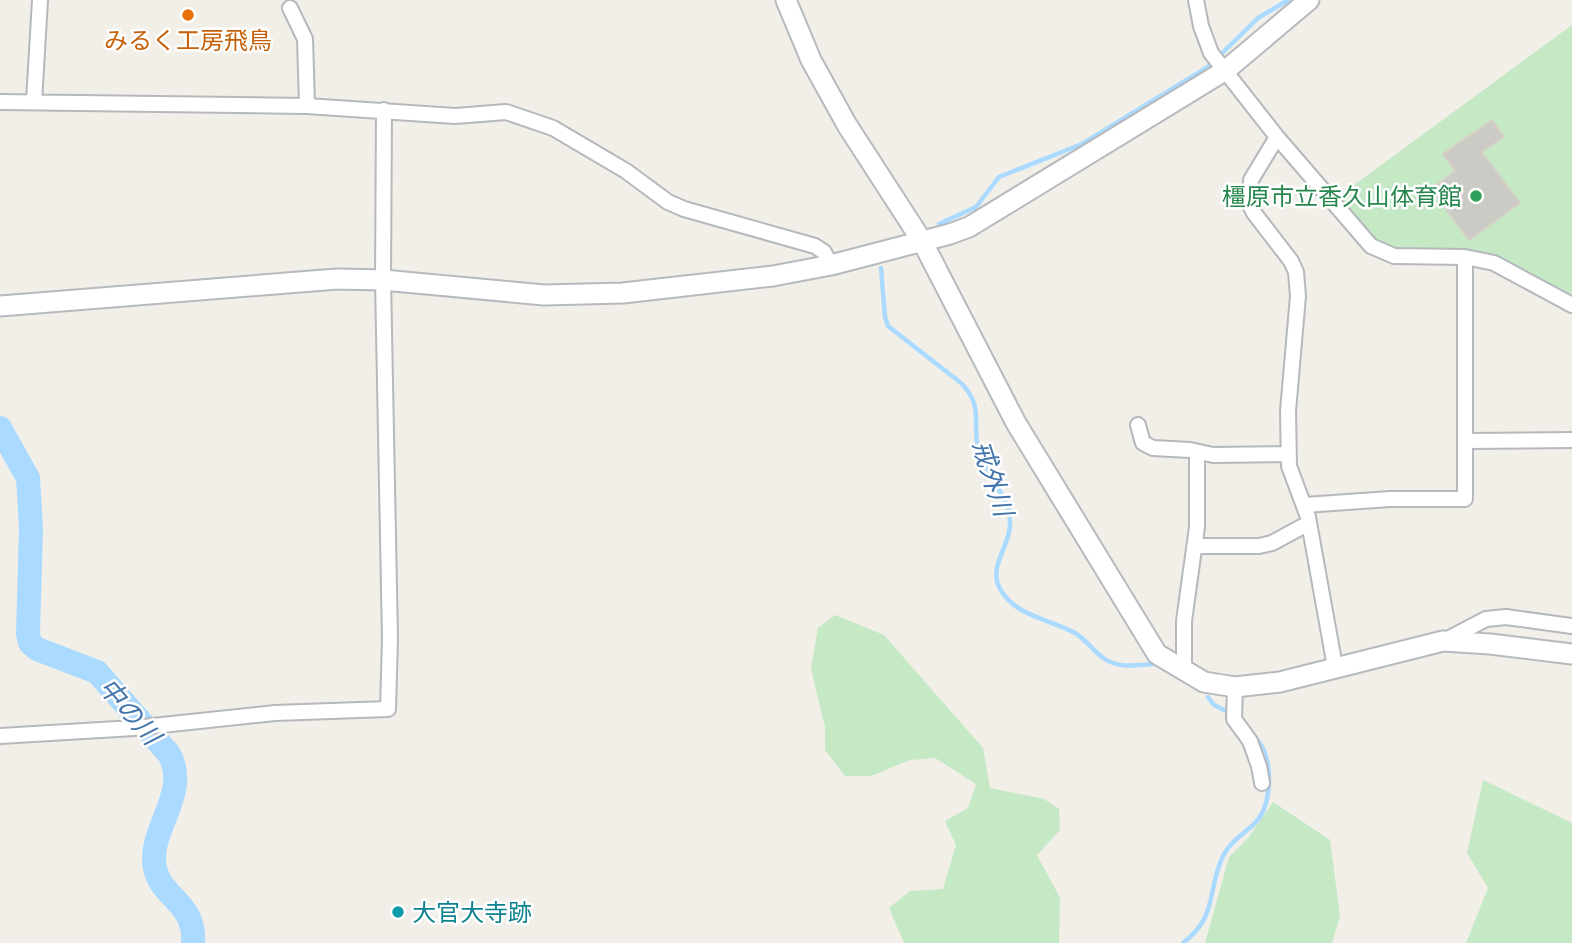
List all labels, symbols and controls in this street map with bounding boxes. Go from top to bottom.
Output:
marker: みるく工房飛鳥 [180,7,196,23]
place label: みるく工房飛鳥 [104,25,272,55]
place label: 橿原市立香久山体育館 [1222,181,1462,211]
marker: 橿原市立香久山体育館 [1468,188,1484,204]
water label: 戒外川 [965,436,1022,523]
water label: 中の川 [92,671,170,754]
place label: 大官大寺跡 [412,897,532,927]
marker: 大官大寺跡 [390,904,406,920]

